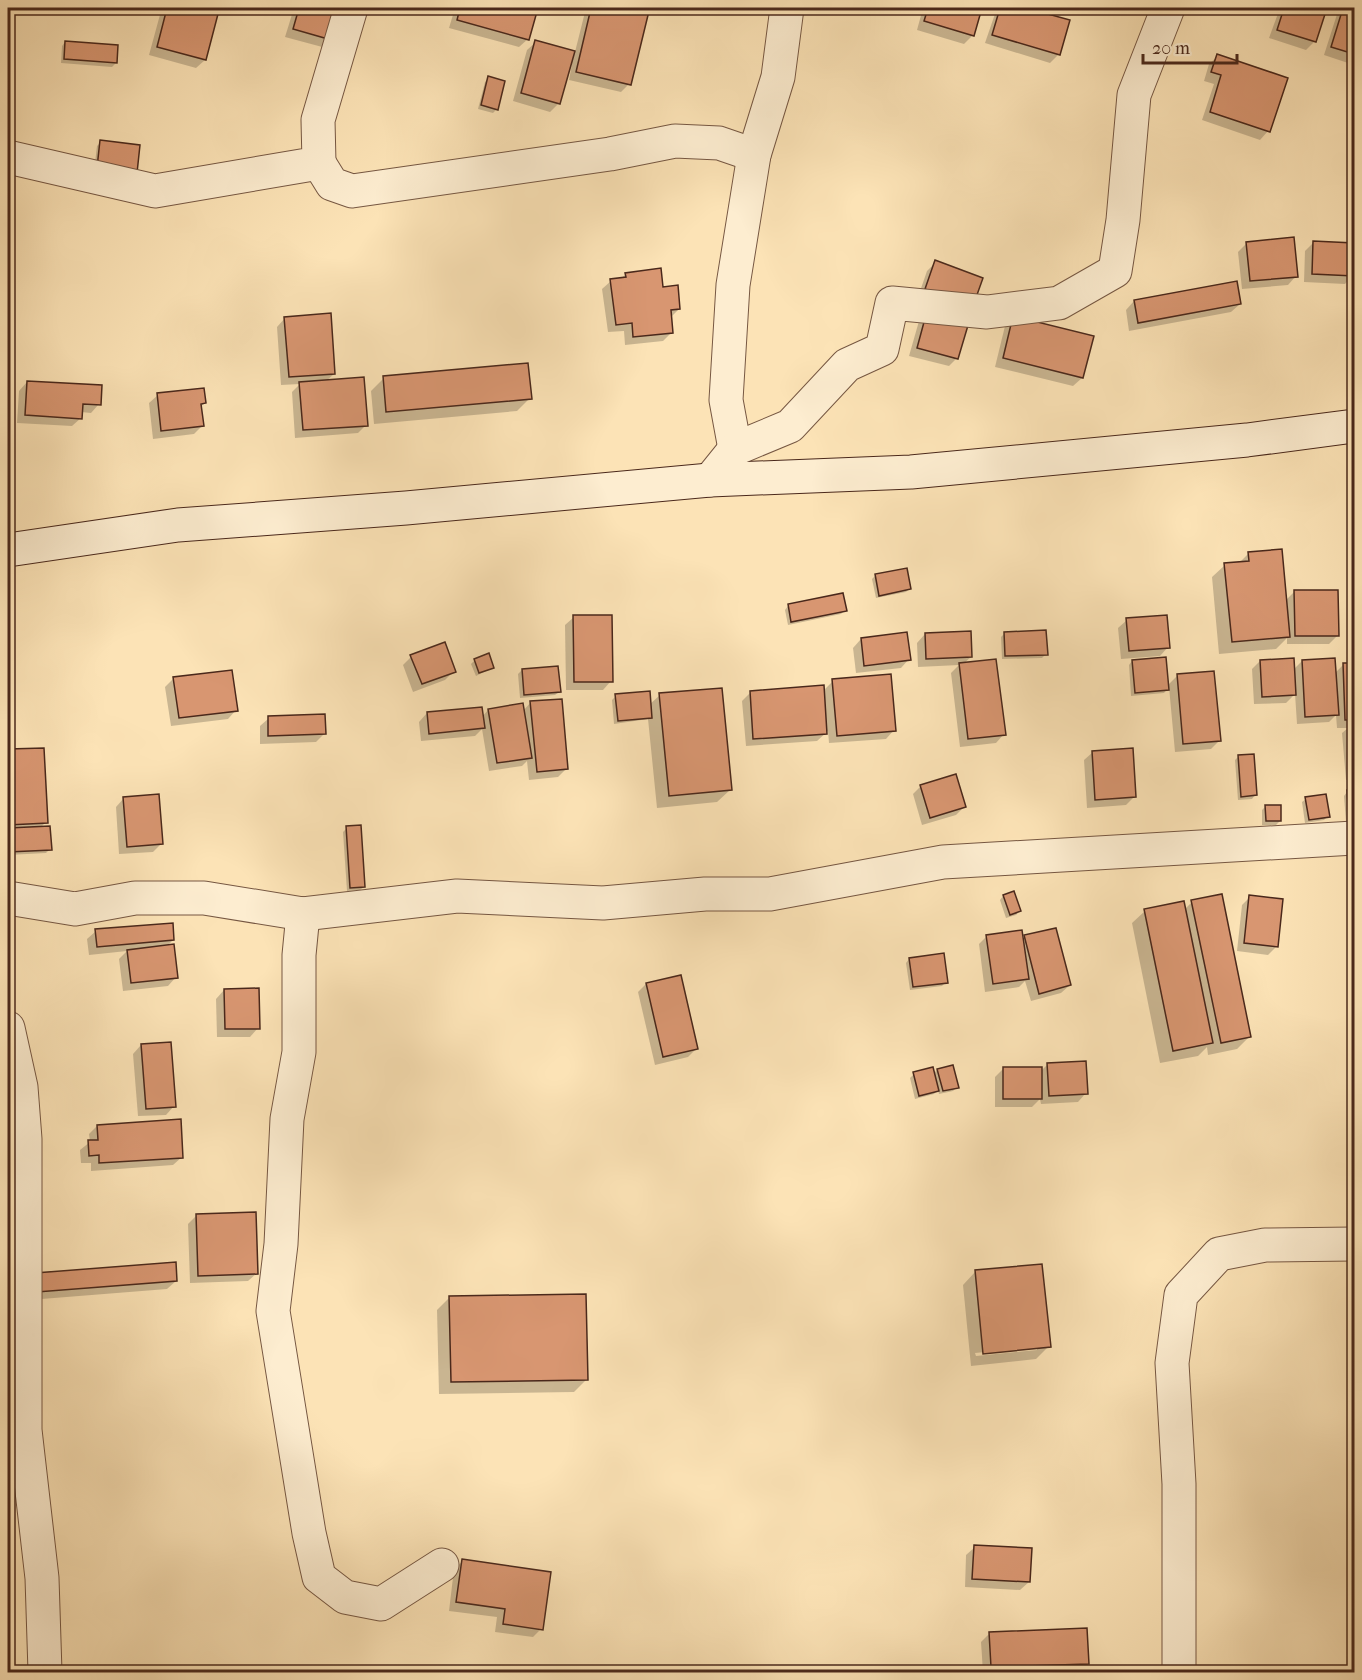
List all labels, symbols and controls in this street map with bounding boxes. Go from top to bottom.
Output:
scale bar [1143,27,1238,65]
text: 20 m [1152,38,1190,59]

